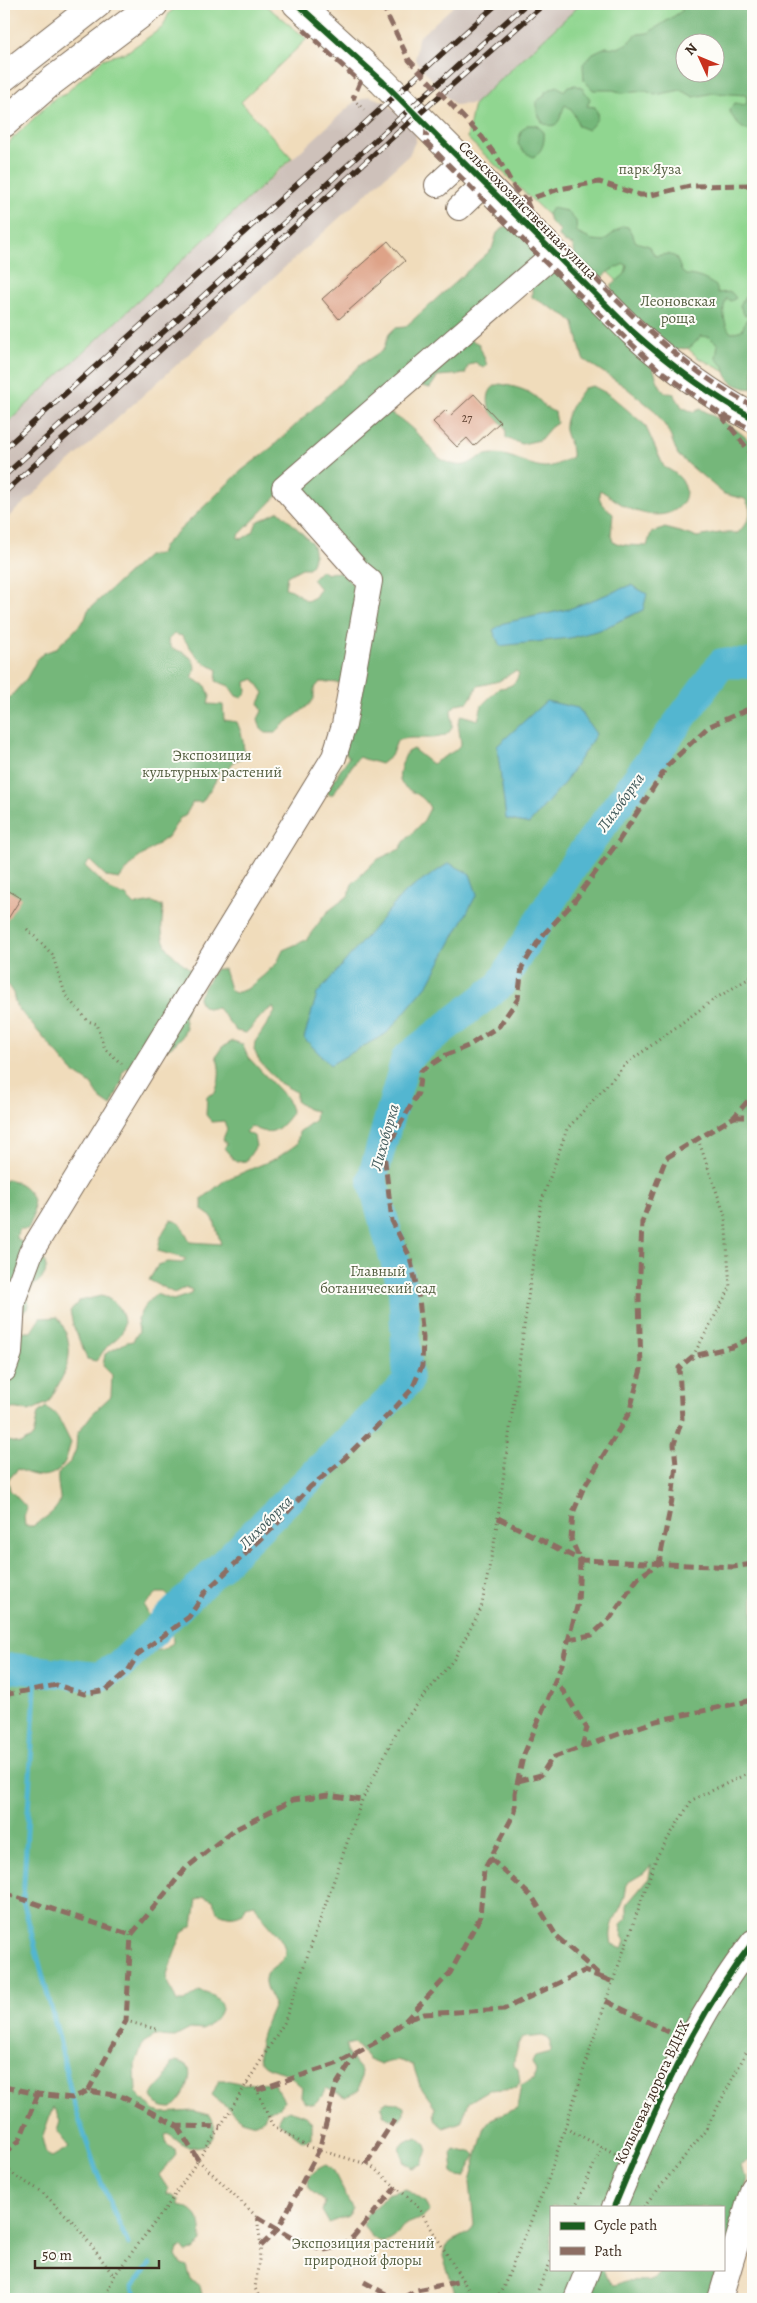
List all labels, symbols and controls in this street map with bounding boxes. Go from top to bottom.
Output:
north arrow [674,32,724,82]
text: N [681,39,701,60]
street label: Сельскохозяйственная улица [454,136,602,284]
park label: парк Яуза [619,159,682,179]
park label: Леоновская роща [640,291,716,328]
house number: 27 [462,410,473,426]
park label: Экспозиция культурных растений [142,745,282,782]
water label: Лихоборка [591,769,650,837]
water label: Лихоборка [365,1102,405,1174]
park label: Главный ботанический сад [320,1261,436,1298]
water label: Лихоборка [233,1491,298,1555]
street label: Кольцевая дорога ВДНХ [610,2017,694,2167]
legend [550,2206,724,2270]
text: Cycle path [594,2215,657,2235]
park label: Экспозиция растений природной флоры [291,2233,435,2270]
scale bar [35,2238,159,2270]
text: Path [594,2241,622,2261]
text: 50 m [42,2245,72,2265]

